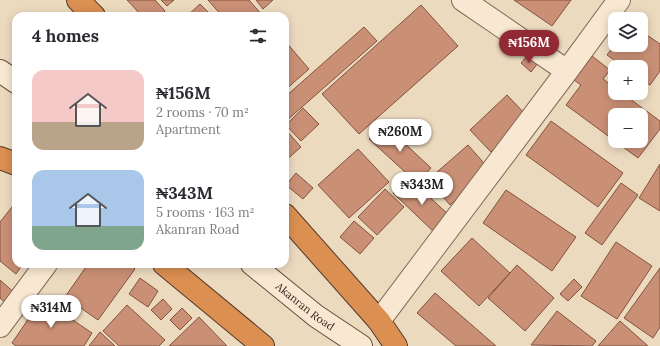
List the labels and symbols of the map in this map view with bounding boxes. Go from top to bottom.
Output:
pin: ₦156M [501,30,557,64]
pin: ₦260M [372,119,428,153]
pin: ₦343M [394,172,450,206]
street label: Akanran Road [272,279,338,334]
pin: ₦314M [23,295,79,329]

